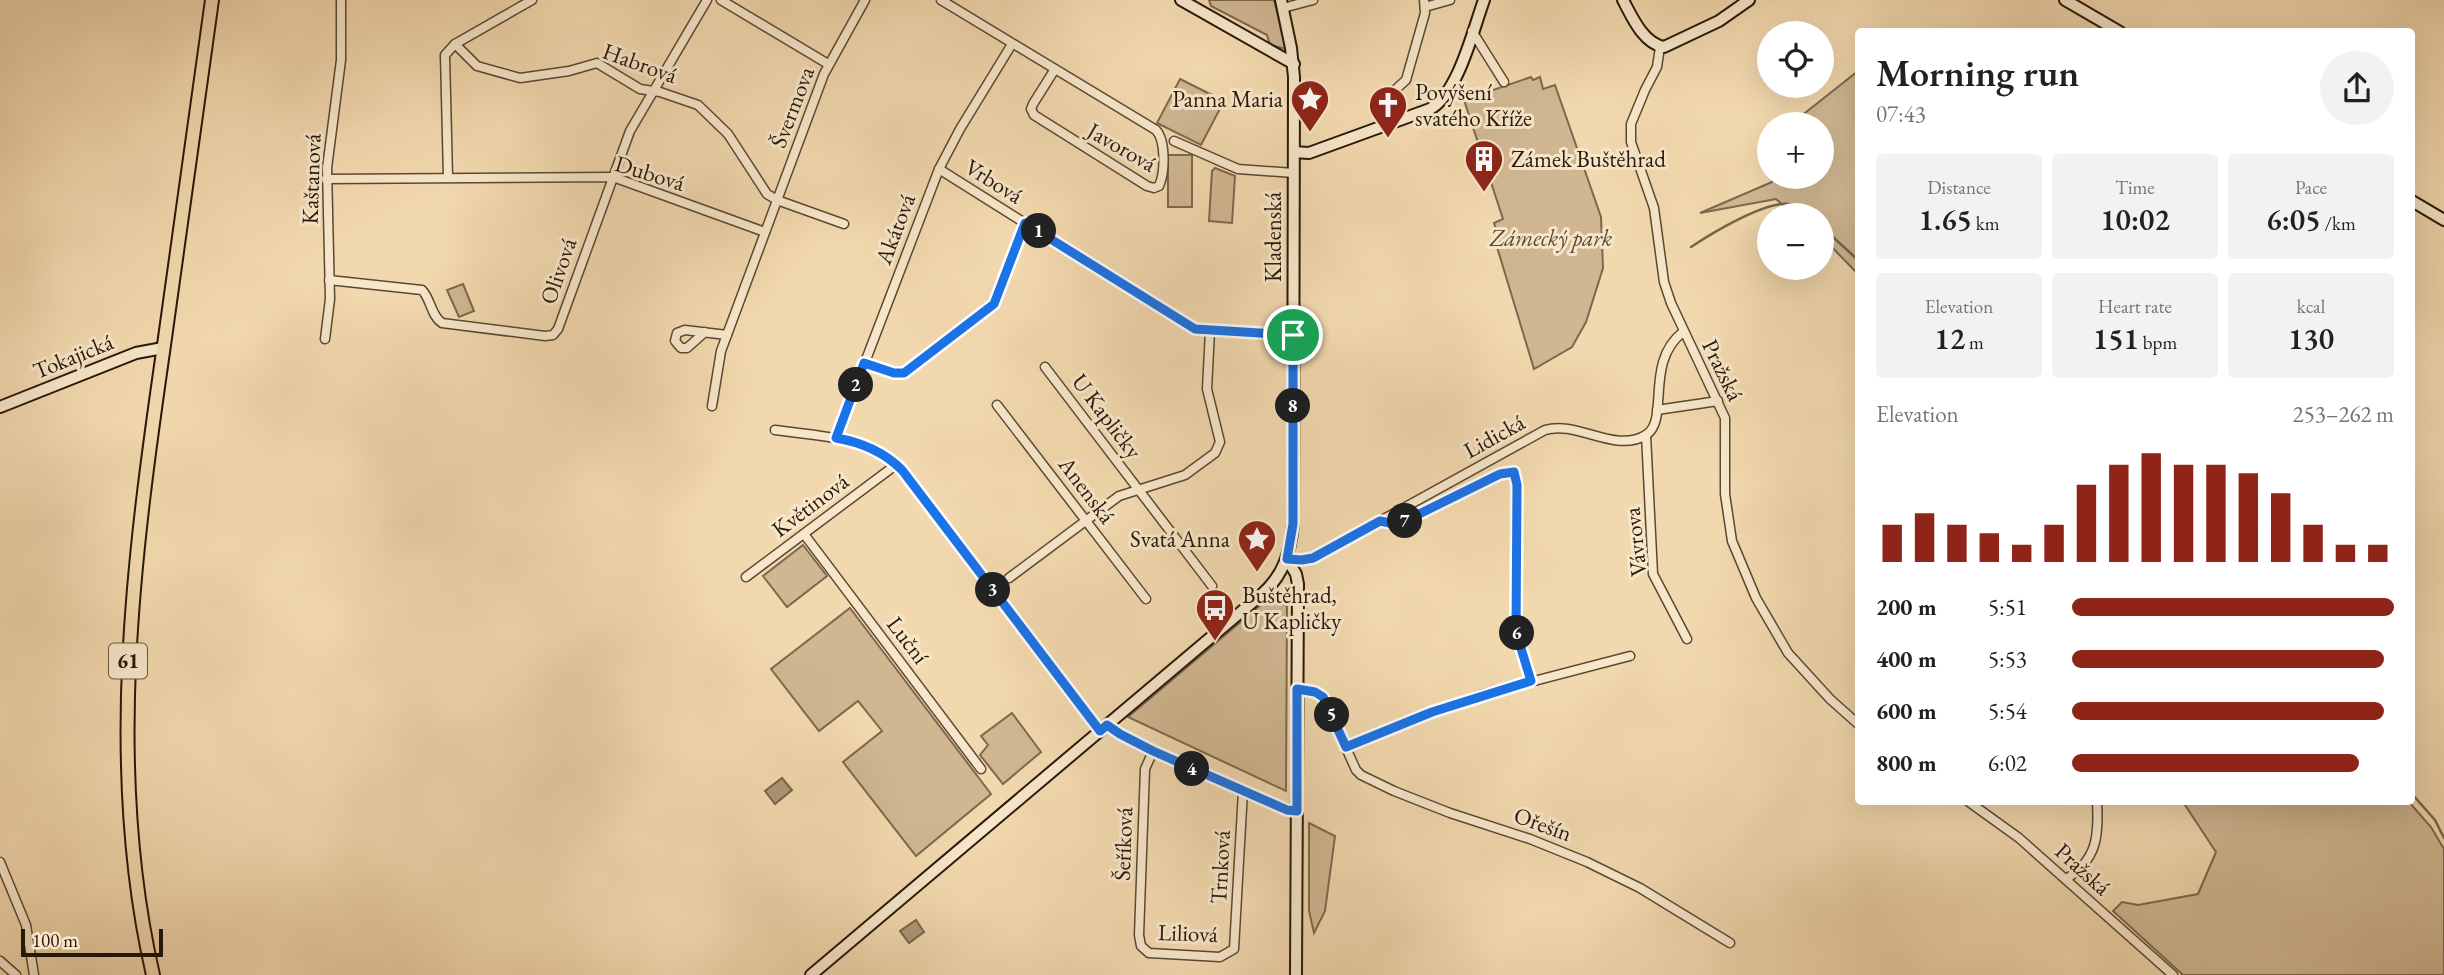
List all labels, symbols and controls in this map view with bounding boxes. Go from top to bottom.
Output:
map controls [1757,21,1834,280]
button: locate [1757,21,1834,98]
street label: Habrová [599,36,682,91]
text: Morning run [1876,48,2079,97]
button: share [2320,51,2394,125]
street label: Švermova [763,61,821,152]
place label: Povýšení svatého Kříže [1415,77,1532,133]
place icon: Panna Maria [1289,78,1331,133]
place label: Panna Maria [1172,84,1284,114]
church icon: Povýšení svatého Kříže [1367,84,1409,139]
text: 07:43 [1876,99,1926,129]
button: + [1757,112,1834,189]
street label: Javorová [1080,114,1163,179]
street label: Kaštanová [294,132,328,225]
building icon: Zámek Buštěhrad [1463,138,1505,193]
place label: Zámek Buštěhrad [1511,144,1666,174]
street label: Dubová [612,148,689,198]
street label: Vrbová [959,152,1029,211]
text: Distance [1927,175,1991,200]
text: Time [2115,175,2155,200]
text: Pace [2295,175,2327,200]
street label: Akátová [868,189,922,269]
street label: Kladenská [1258,191,1288,282]
text: 1.65 [1919,200,1972,239]
text: 10:02 [2100,200,2170,239]
text: 6:05 [2266,200,2321,239]
button: − [1757,203,1834,280]
text: km [1972,211,1999,236]
text: /km [2321,211,2356,236]
pin: 1 [1021,214,1056,248]
text: 1 [1033,218,1044,243]
park label: Zámecký park [1489,223,1613,253]
street label: Olivová [533,233,584,308]
text: Elevation [1925,294,1993,319]
text: Heart rate [2098,294,2172,319]
text: kcal [2297,294,2325,319]
pin [1263,305,1323,365]
icon: arrive [1274,316,1312,354]
text: 12 [1934,319,1965,358]
text: 151 [2093,319,2139,358]
text: 130 [2288,319,2334,358]
street label: Tokajická [28,326,118,386]
text: m [1965,330,1984,355]
text: bpm [2139,330,2177,355]
street label: Pražská [1695,334,1751,407]
street label: U Kapličky [1065,367,1149,465]
pin: 2 [838,368,874,402]
text: 2 [850,372,861,397]
pin: 8 [1276,388,1310,424]
text: 8 [1287,393,1298,418]
text: Elevation [1876,399,1959,429]
text: 253–262 m [2293,399,2394,429]
street label: Lidická [1458,407,1531,465]
street label: Anenská [1051,450,1123,530]
street label: Květinová [765,466,855,544]
pin: 7 [1388,504,1422,538]
street label: Vávrova [1616,505,1654,578]
text: 7 [1399,508,1410,533]
place icon: Svatá Anna [1236,518,1278,573]
place label: Svatá Anna [1130,524,1231,554]
pin: 3 [976,572,1010,608]
text: 3 [987,577,998,602]
place label: Buštěhrad, U Kapličky [1242,580,1342,636]
bus stop icon: Buštěhrad, U Kapličky [1194,587,1236,642]
text: 200 m [1876,592,1937,622]
text: 5:51 [1988,592,2027,622]
street label: Luční [880,610,936,670]
pin: 6 [1500,616,1534,650]
text: 6 [1511,620,1522,645]
road number: 61 [109,644,147,678]
text: 400 m [1876,644,1937,674]
text: 5:53 [1988,644,2027,674]
text: 600 m [1876,696,1937,726]
text: 5:54 [1988,696,2027,726]
pin: 5 [1314,698,1350,732]
text: 5 [1326,702,1337,727]
text: 800 m [1876,748,1937,778]
text: 6:02 [1988,748,2027,778]
pin: 4 [1174,752,1210,786]
text: 4 [1186,756,1197,781]
street label: Ořešín [1510,800,1576,848]
street label: Šeříková [1107,806,1139,881]
street label: Trnková [1203,829,1237,905]
street label: Pražská [2049,836,2118,902]
street label: Liliová [1157,917,1219,949]
scale bar [21,926,163,958]
text: 100 m [32,928,78,953]

